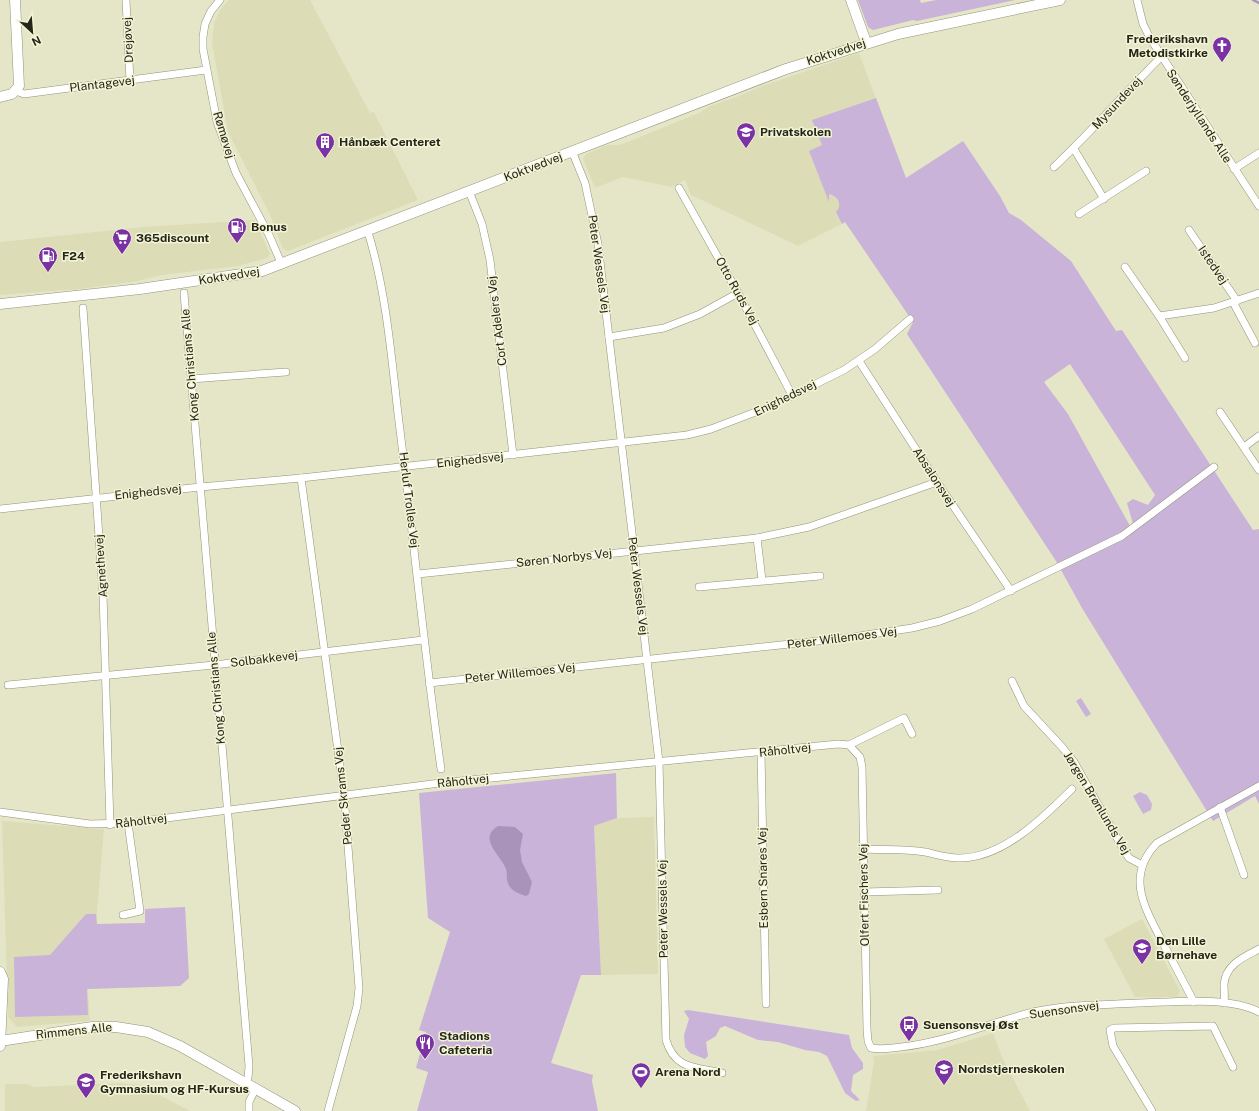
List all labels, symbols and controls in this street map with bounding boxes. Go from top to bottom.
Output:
north arrow [12,12,52,52]
street label: Drejøvej [120,17,136,63]
place label: Frederikshavn Metodistkirke [1126,32,1208,60]
text: N [30,34,43,48]
church icon: Frederikshavn Metodistkirke [1211,35,1233,63]
street label: Koktvedvej [805,36,867,68]
street label: Sønderjyllands Alle [1163,66,1235,166]
street label: Plantagevej [69,73,135,95]
street label: Mysundevej [1089,74,1145,132]
street label: Rømøvej [210,110,238,160]
school or university icon: Privatskolen [735,121,757,149]
place label: Privatskolen [760,125,831,139]
building icon: Hånbæk Centeret [314,131,336,159]
place label: Hånbæk Centeret [339,135,441,149]
street label: Koktvedvej [502,149,564,185]
street label: Peter Wessels Vej [585,214,613,314]
fuel station icon: Bonus [226,216,248,244]
place label: Bonus [251,220,287,234]
supermarket icon: 365discount [111,227,133,255]
place label: 365discount [136,231,209,245]
street label: Istedvej [1195,243,1231,287]
fuel station icon: F24 [37,245,59,273]
place label: F24 [62,249,85,263]
street label: Otto Ruds Vej [713,255,761,327]
street label: Koktvedvej [197,264,261,288]
street label: Cort Adelers Vej [485,275,509,367]
street label: Kong Christians Alle [178,308,202,422]
street label: Enighedsvej [752,377,818,419]
street label: Absalonsvej [910,445,958,509]
street label: Enighedsvej [436,450,504,470]
street label: Herluf Trolles Vej [396,451,422,549]
street label: Enighedsvej [114,482,182,502]
street label: Agnethevej [92,534,110,598]
street label: Peter Wessels Vej [625,536,651,636]
street label: Søren Norbys Vej [515,546,613,570]
street label: Peter Willemoes Vej [786,624,898,652]
street label: Kong Christians Alle [204,631,228,745]
street label: Solbakkevej [229,648,299,670]
street label: Peter Willemoes Vej [464,660,576,686]
street label: Råholtvej [758,740,812,760]
street label: Peder Skrams Vej [331,746,355,846]
street label: Jørgen Brønlunds Vej [1061,749,1133,857]
street label: Råholtvej [436,771,490,791]
street label: Råholtvej [114,811,168,831]
street label: Esbern Snares Vej [755,827,771,929]
street label: Olfert Fischers Vej [856,843,872,947]
street label: Peter Wessels Vej [655,859,671,959]
place label: Den Lille Børnehave [1156,934,1217,962]
school or university icon: Den Lille Børnehave [1131,937,1153,965]
street label: Suensonsvej [1028,998,1100,1022]
bus stop icon: Suensonsvej Øst [898,1014,920,1042]
place label: Suensonsvej Øst [923,1018,1019,1032]
street label: Rimmens Alle [35,1020,113,1042]
place label: Stadions Cafeteria [439,1029,492,1057]
restaurant icon: Stadions Cafeteria [414,1032,436,1060]
school or university icon: Nordstjerneskolen [933,1058,955,1086]
sports icon: Arena Nord [630,1061,652,1089]
place label: Nordstjerneskolen [958,1062,1065,1076]
place label: Arena Nord [655,1065,721,1079]
place label: Frederikshavn Gymnasium og HF-Kursus [100,1068,249,1096]
school or university icon: Frederikshavn Gymnasium og HF-Kursus [75,1071,97,1099]

